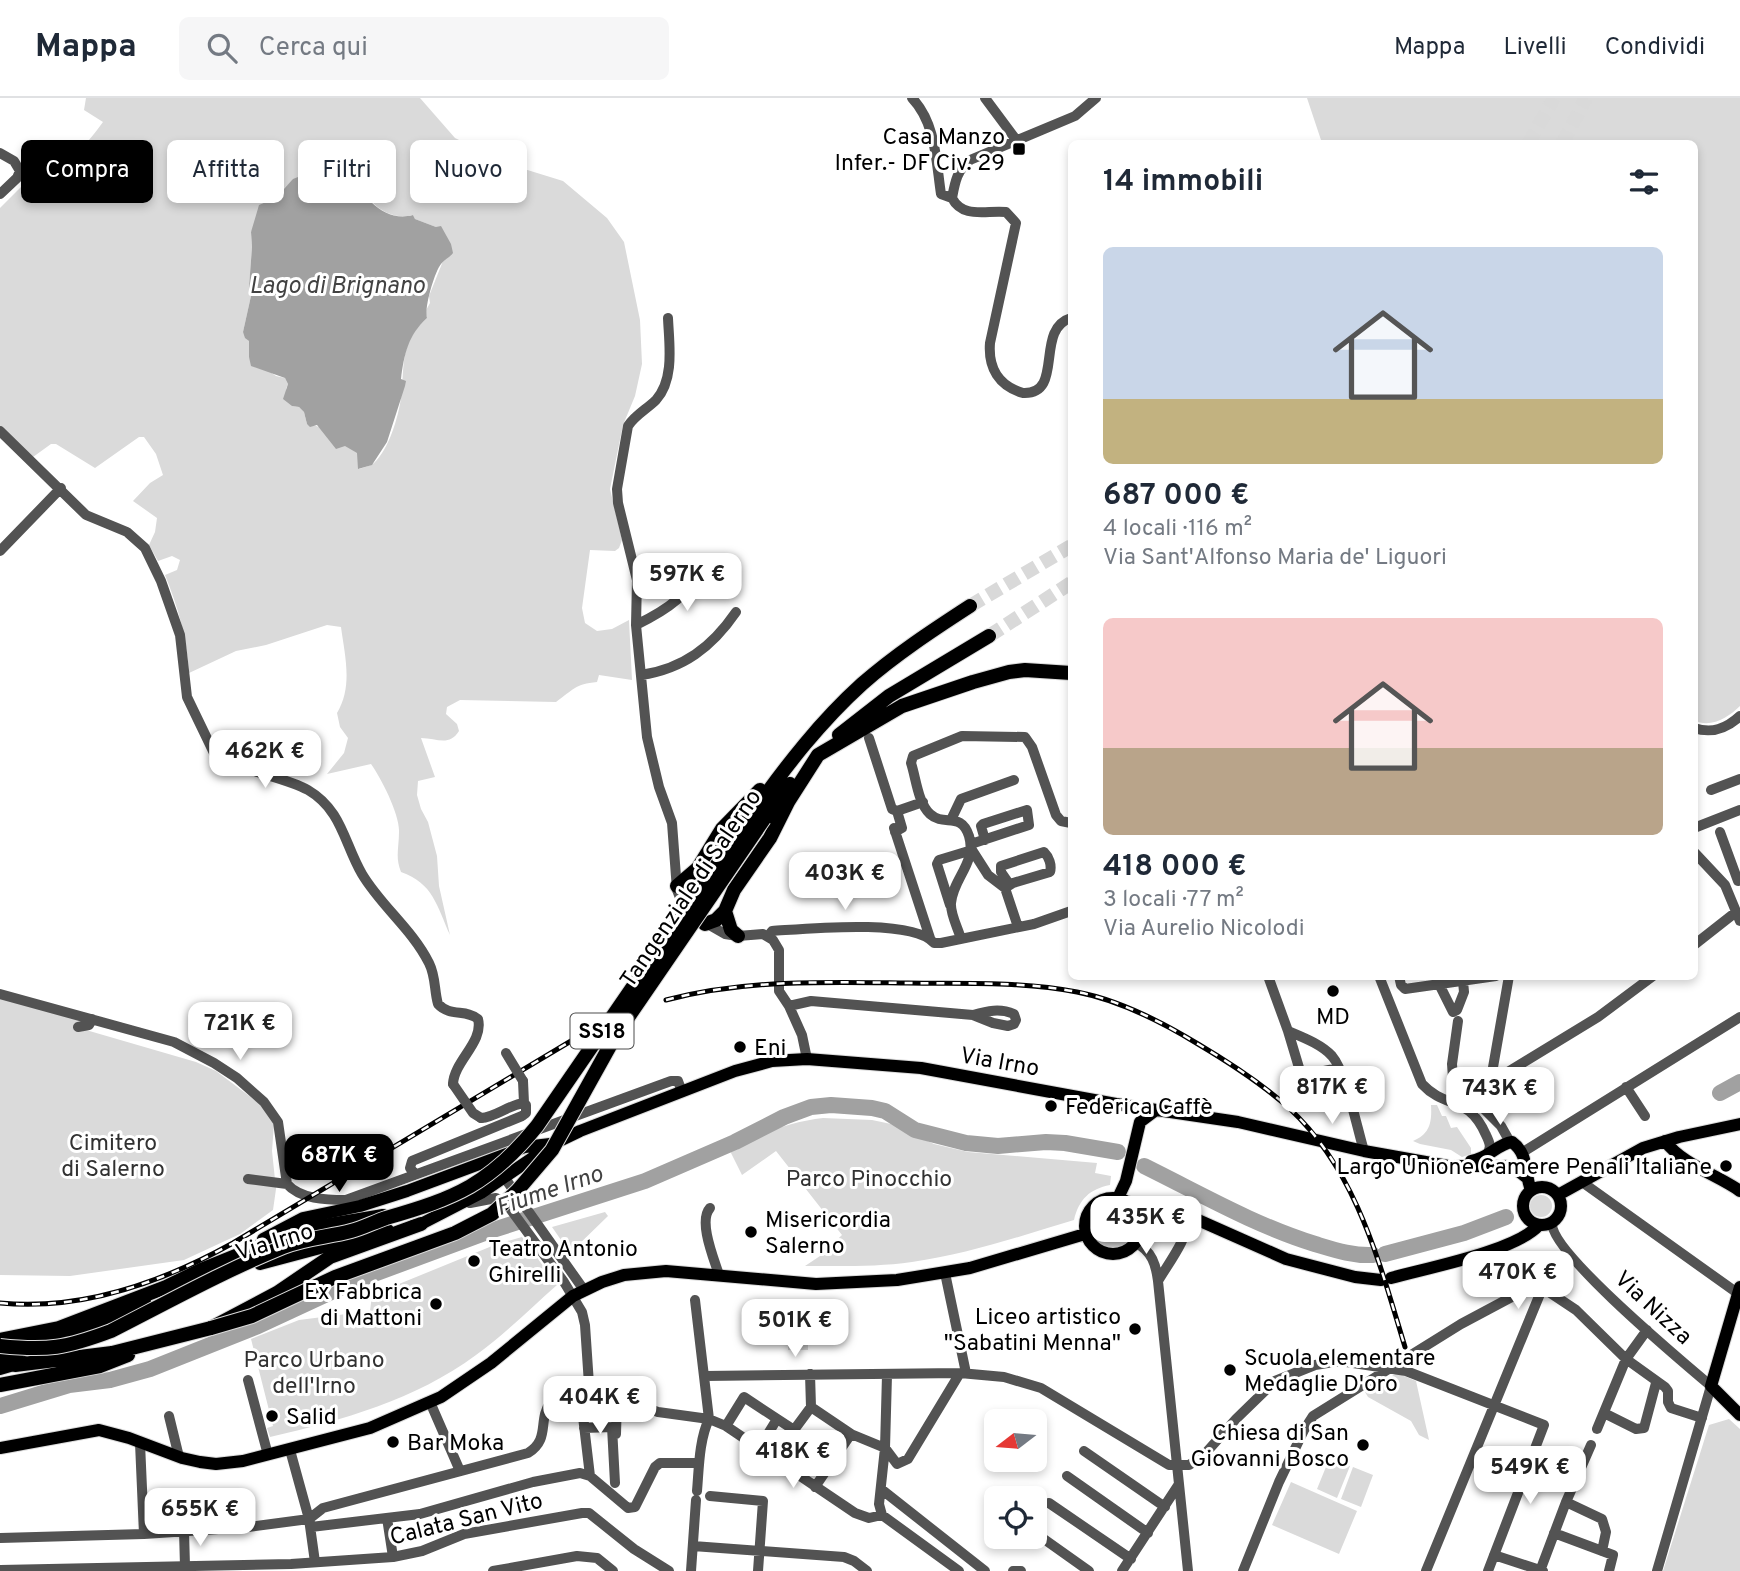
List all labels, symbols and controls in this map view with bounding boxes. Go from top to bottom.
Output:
search box [179,17,669,80]
text: Mappa [35,27,137,69]
icon: search [203,29,241,67]
text: Cerca qui [259,32,368,65]
text: Mappa [1394,33,1465,63]
text: Livelli [1503,33,1567,63]
text: Condividi [1605,33,1705,63]
place label: Casa Manzo Infer.- DF Civ. 29 [835,124,1005,179]
chip: Compra [21,140,153,203]
chip: Affitta [167,140,284,203]
chip: Filtri [298,140,396,203]
chip: Nuovo [410,140,527,203]
marker: Casa Manzo Infer.- DF Civ. 29 [1011,141,1027,157]
icon: filters [1625,163,1663,201]
text: 14 immobili [1103,164,1263,201]
water label: Lago di Brignano [249,272,425,302]
icon: home [1320,292,1446,418]
text: 687 000 € [1103,478,1249,515]
text: 4 locali · 116 m² [1103,515,1252,544]
text: Via Sant'Alfonso Maria de' Liguori [1103,544,1447,573]
pin: 597K € [630,554,744,613]
text: 597K € [649,561,725,590]
icon: home [1320,663,1446,789]
pin: 462K € [208,730,322,790]
text: 462K € [225,738,305,767]
street label: Tangenziale di Salerno [615,785,769,994]
text: 418 000 € [1103,849,1247,886]
pin: 403K € [788,852,902,912]
text: 403K € [805,860,885,889]
text: 3 locali · 77 m² [1103,886,1244,915]
text: Via Aurelio Nicolodi [1103,915,1305,944]
marker: MD [1325,983,1341,999]
pin: 721K € [183,1002,297,1062]
place label: MD [1316,1004,1350,1033]
text: 721K € [204,1010,276,1039]
road number: SS18 [570,1014,634,1048]
place label: Eni [754,1035,786,1064]
marker: Eni [732,1039,748,1055]
street label: Via Irno [958,1042,1041,1085]
pin: 817K € [1275,1066,1389,1126]
pin: 743K € [1443,1068,1557,1127]
text: 817K € [1296,1074,1368,1103]
text: 743K € [1462,1075,1538,1104]
place label: Federica Caffè [1065,1094,1213,1123]
marker: Federica Caffè [1043,1098,1059,1114]
park label: Cimitero di Salerno [61,1130,165,1185]
pin: 687K € [282,1134,396,1194]
text: 687K € [300,1142,378,1171]
place label: Largo Unione Camere Penali Italiane [1336,1154,1712,1183]
marker: Largo Unione Camere Penali Italiane [1718,1158,1734,1174]
water label: Fiume Irno [492,1160,607,1224]
park label: Parco Pinocchio [786,1166,952,1195]
pin: 435K € [1089,1196,1203,1256]
text: 435K € [1106,1204,1186,1233]
place label: Misericordia Salerno [765,1207,891,1262]
street label: Via Irno [232,1218,317,1269]
marker: Misericordia Salerno [743,1224,759,1240]
place label: Teatro Antonio Ghirelli [488,1236,638,1291]
pin: 470K € [1461,1252,1575,1311]
marker: Teatro Antonio Ghirelli [466,1253,482,1269]
text: 470K € [1479,1259,1557,1288]
street label: Via Nizza [1607,1266,1697,1352]
place label: Ex Fabbrica di Mattoni [304,1279,422,1334]
marker: Ex Fabbrica di Mattoni [428,1296,444,1312]
pin: 501K € [738,1300,852,1359]
place label: Liceo artistico "Sabatini Menna" [944,1304,1121,1359]
text: 501K € [758,1307,832,1336]
marker: Liceo artistico "Sabatini Menna" [1127,1321,1143,1337]
place label: Scuola elementare Medaglie D'oro [1244,1345,1435,1400]
park label: Parco Urbano dell'Irno [243,1347,385,1402]
marker: Scuola elementare Medaglie D'oro [1222,1362,1238,1378]
pin: 404K € [543,1376,657,1436]
text: 404K € [559,1384,641,1413]
place label: Salid [286,1404,337,1433]
marker: Salid [264,1408,280,1424]
north arrow [984,1409,1046,1472]
map controls [984,1409,1047,1549]
place label: Chiesa di San Giovanni Bosco [1190,1420,1349,1475]
place label: Bar Moka [407,1430,504,1459]
pin: 418K € [736,1430,850,1490]
marker: Bar Moka [385,1434,401,1450]
marker: Chiesa di San Giovanni Bosco [1355,1437,1371,1453]
text: 418K € [756,1438,831,1467]
pin: 549K € [1473,1446,1587,1506]
text: 549K € [1490,1454,1570,1483]
button: locate [984,1486,1047,1549]
street label: Calata San Vito [387,1487,546,1553]
pin: 655K € [143,1488,257,1548]
text: 655K € [161,1496,239,1525]

